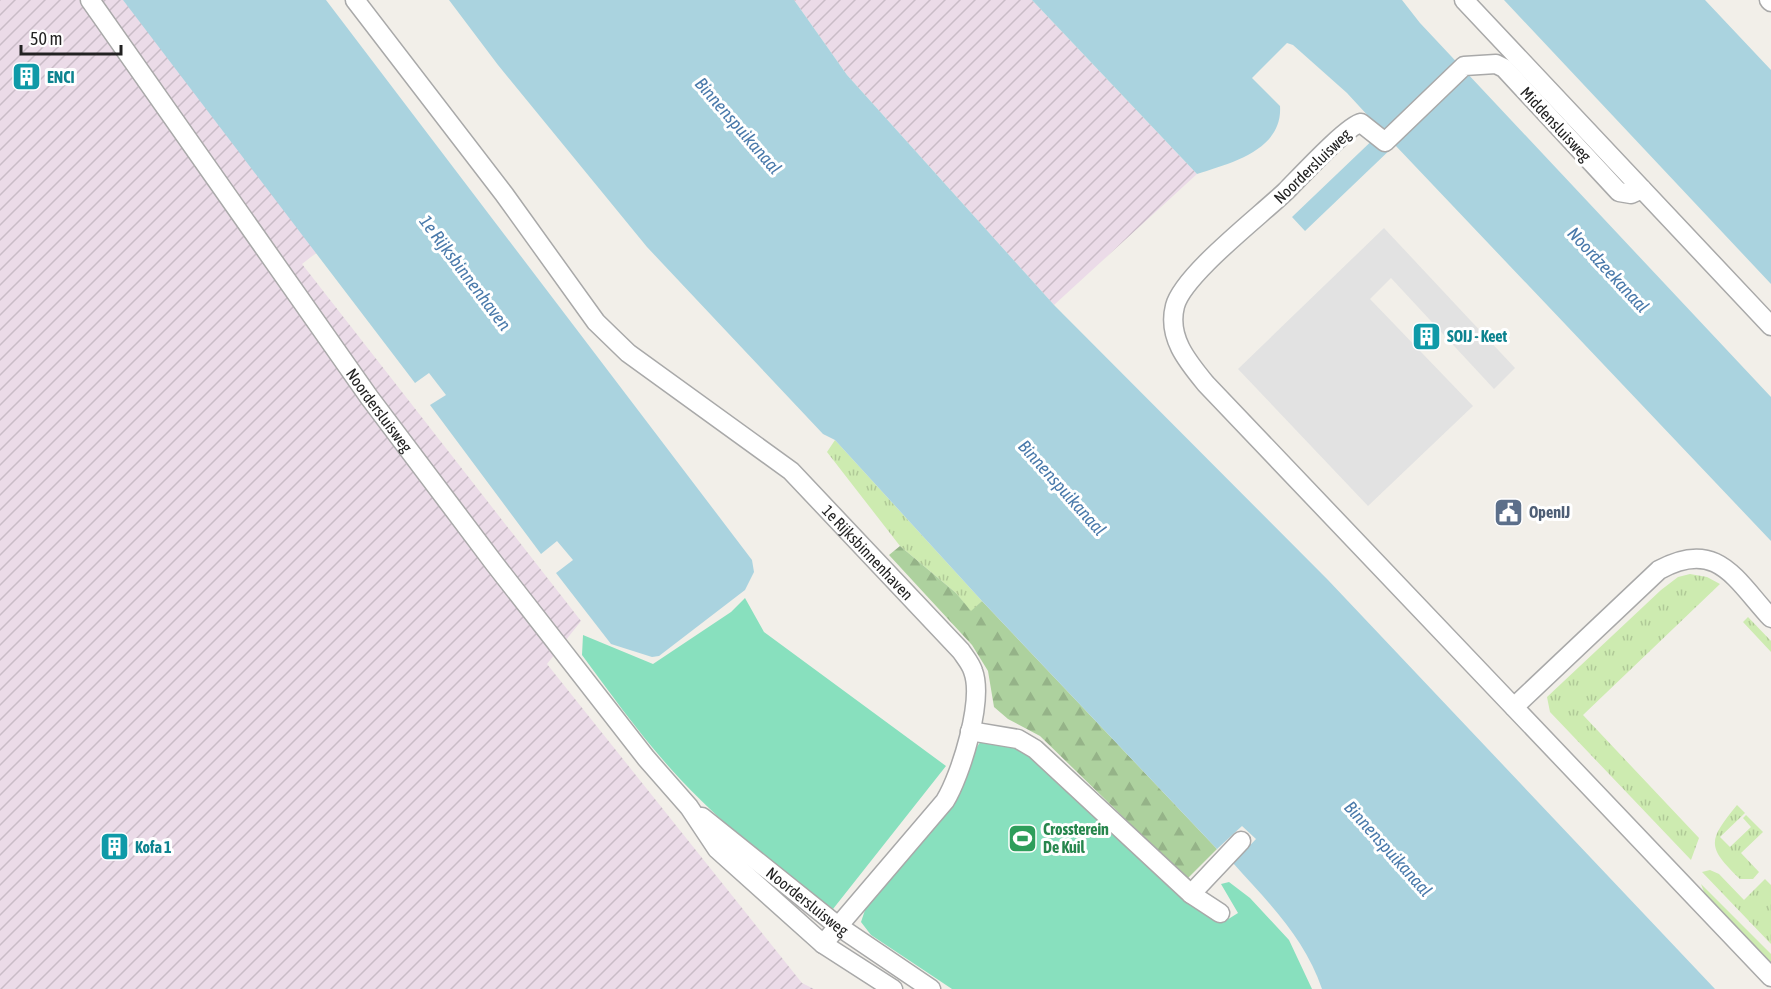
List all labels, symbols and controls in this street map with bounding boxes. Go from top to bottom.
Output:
scale bar [21,18,122,56]
text: 50 m [30,28,62,49]
building icon: ENCI [10,61,42,93]
place label: ENCI [47,68,75,86]
water label: Binnenspuikanaal [691,73,786,178]
street label: Middensluisweg [1516,83,1595,166]
street label: Noordersluisweg [1270,125,1355,208]
water label: 1e Rijksbinnenhaven [415,211,516,335]
water label: Noordzeekanaal [1563,223,1653,317]
building icon: SOIJ - Keet [1410,320,1442,352]
place label: SOIJ - Keet [1447,327,1508,345]
street label: Noordersluisweg [343,365,416,456]
water label: Binnenspuikanaal [1014,436,1111,540]
public building icon: OpenIJ [1492,496,1524,528]
street label: 1e Rijksbinnenhaven [819,501,917,604]
place label: OpenIJ [1529,503,1570,521]
water label: Binnenspuikanaal [1340,797,1437,901]
place label: Crossterein De Kuil [1043,820,1109,856]
sports icon: Crossterein De Kuil [1006,822,1038,854]
building icon: Kofa 1 [98,831,130,863]
place label: Kofa 1 [135,838,172,856]
street label: Noordersluisweg [763,863,852,940]

